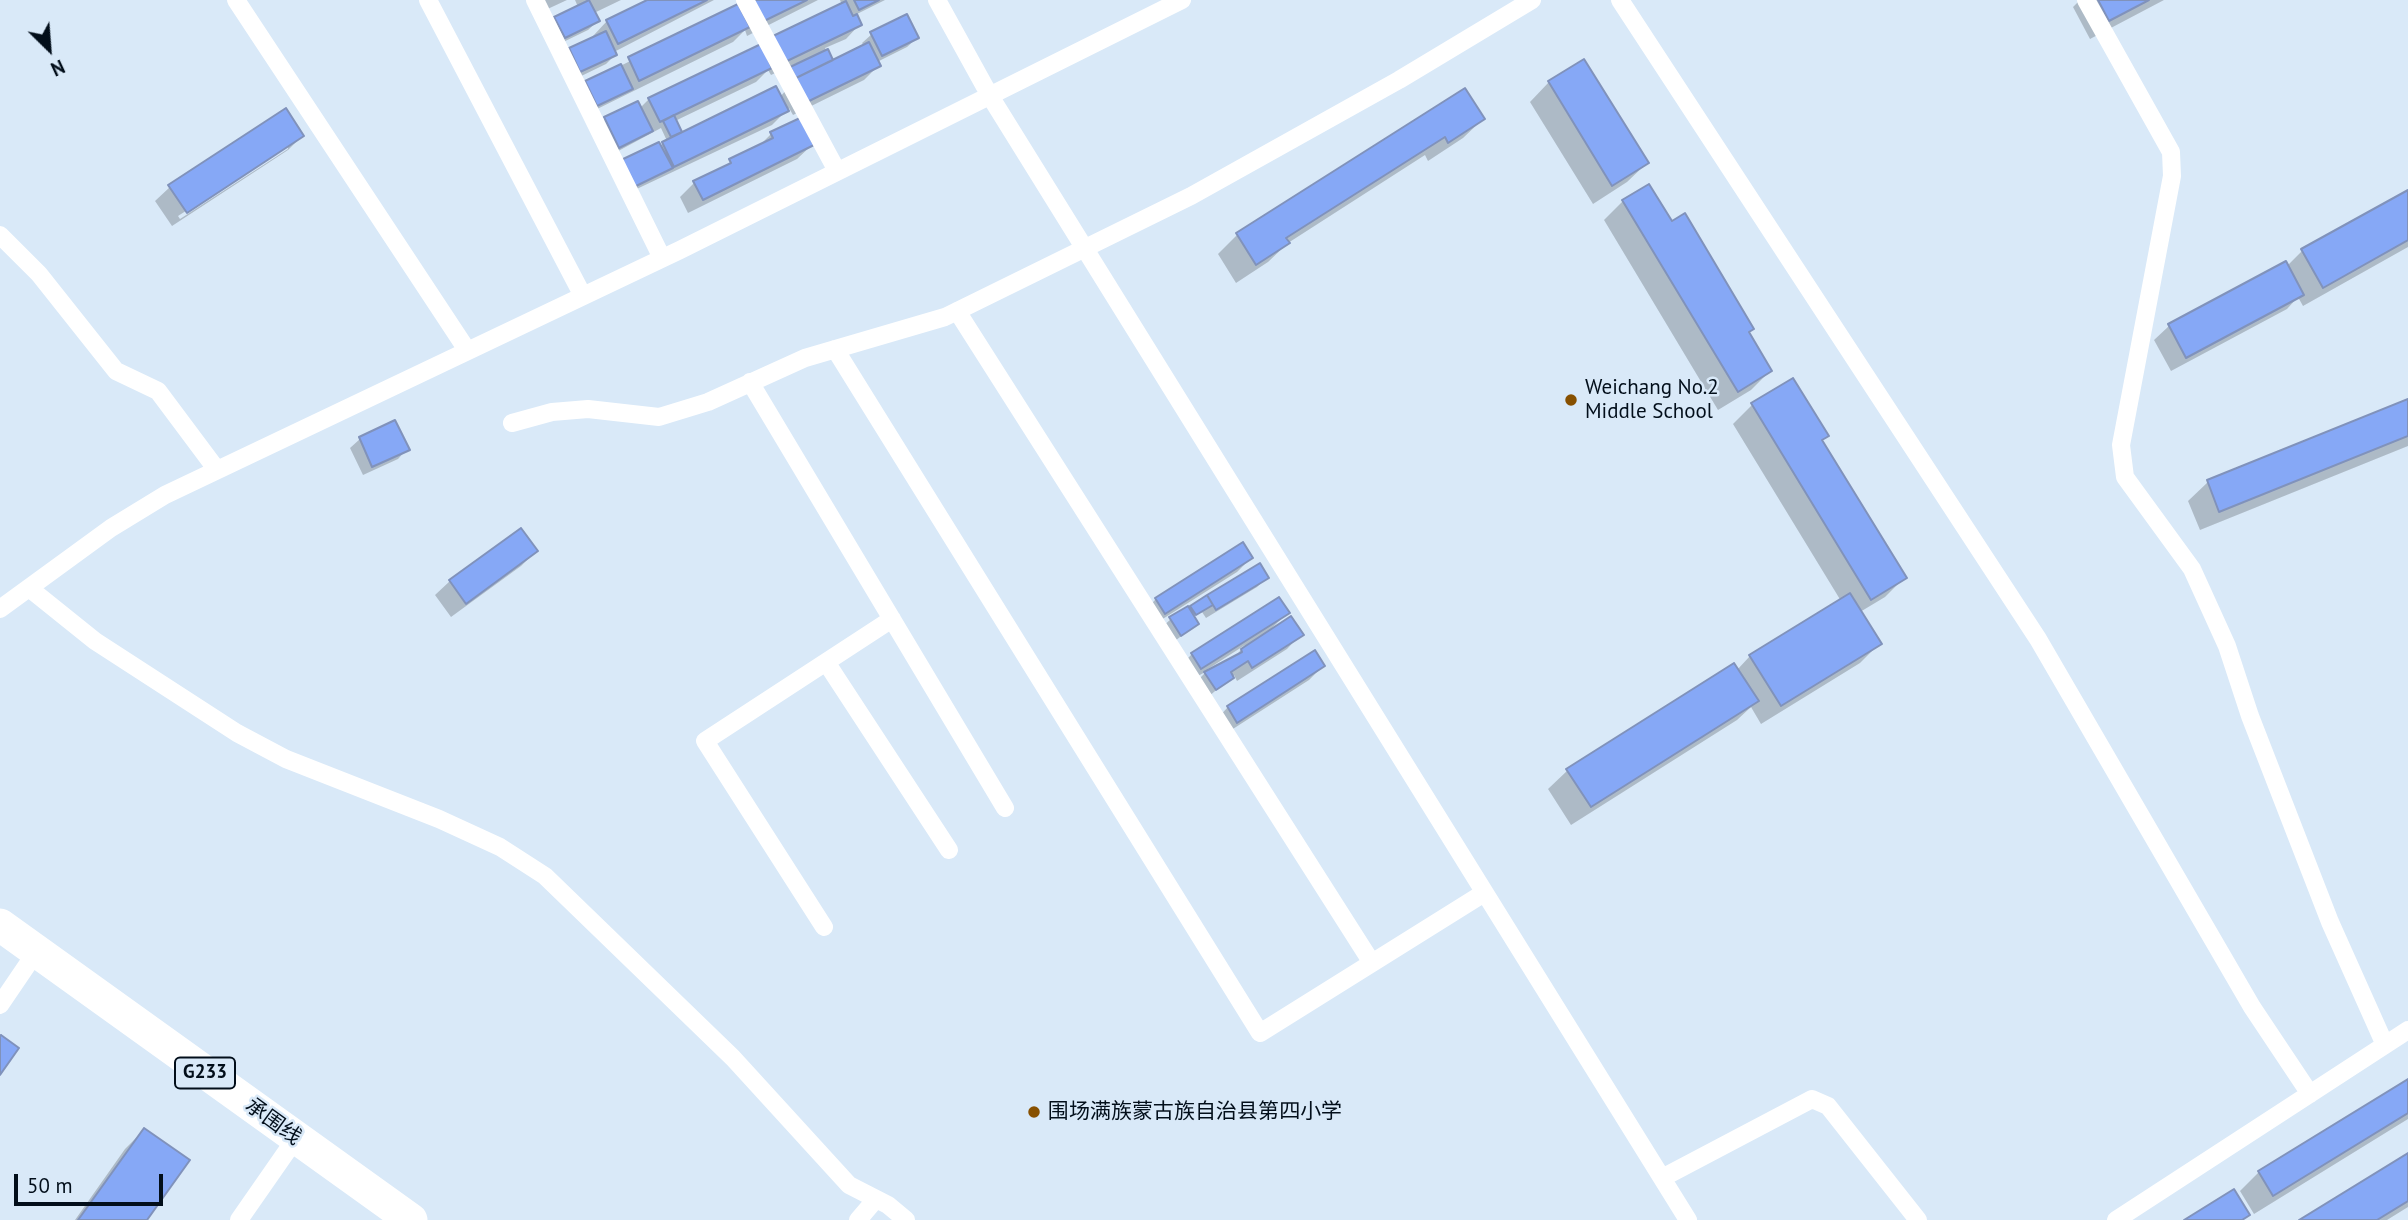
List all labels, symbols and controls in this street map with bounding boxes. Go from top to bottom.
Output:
north arrow [14,14,84,84]
text: N [47,55,69,82]
place label: Weichang No.2 Middle School [1585,375,1719,425]
marker: Weichang No.2 Middle School [1563,392,1579,408]
road number: G233 [175,1058,235,1088]
street label: 承围线 [240,1093,306,1151]
place label: 围场满族蒙古族自治县第四小学 [1048,1099,1342,1125]
marker: 围场满族蒙古族自治县第四小学 [1026,1104,1042,1120]
scale bar [18,1160,166,1204]
text: 50 m [27,1172,73,1199]

